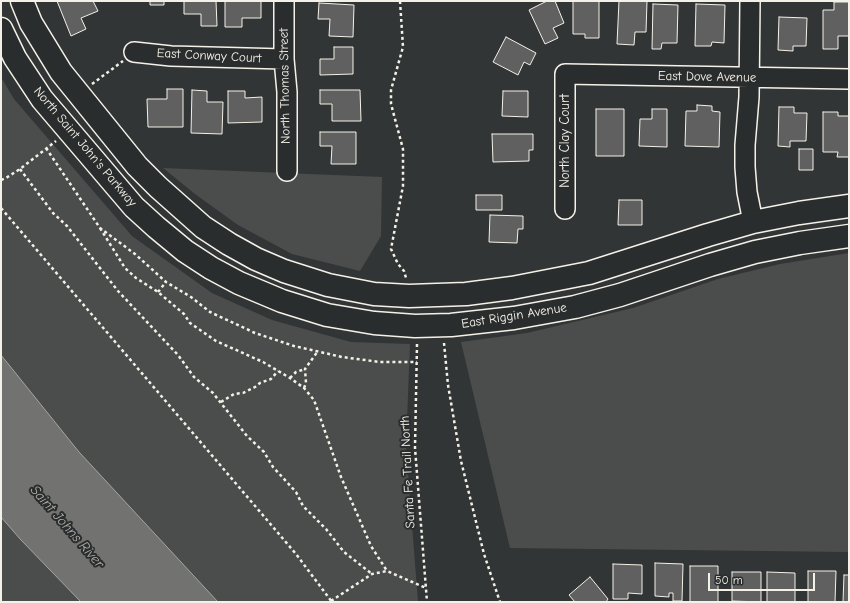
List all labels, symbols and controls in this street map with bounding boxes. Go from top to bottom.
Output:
street label: North Thomas Street [276,28,294,144]
street label: East Conway Court [156,45,262,67]
street label: East Dove Avenue [658,68,756,86]
street label: North Saint John's Parkway [30,84,140,210]
street label: North Clay Court [557,94,573,188]
street label: East Riggin Avenue [460,300,568,332]
street label: Santa Fe Trail North [397,415,419,529]
water label: Saint Johns River [26,482,108,572]
scale bar [710,565,817,591]
text: 50 m [715,573,743,587]

